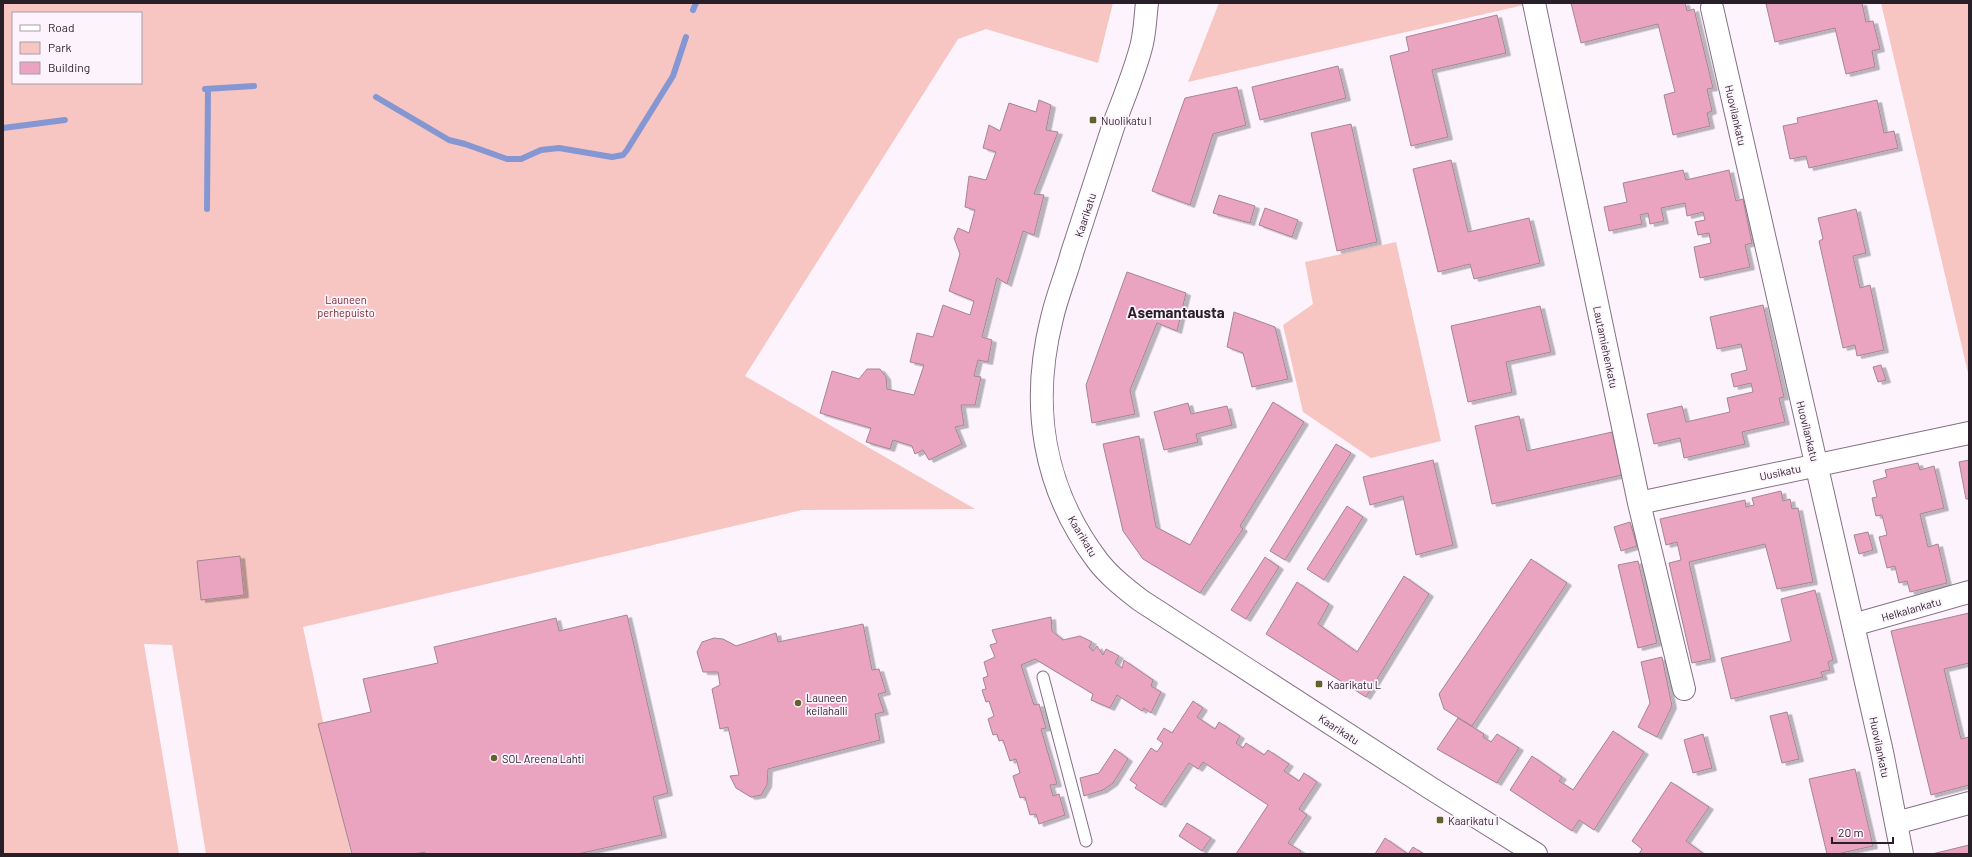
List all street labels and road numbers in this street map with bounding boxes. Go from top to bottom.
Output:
street label: Huovilankatu [1723,83,1749,147]
street label: Kaarikatu [1072,191,1098,239]
street label: Lautamiehenkatu [1591,305,1621,389]
street label: Huovilankatu [1794,399,1822,463]
street label: Uusikatu [1758,461,1802,483]
street label: Kaarikatu [1066,513,1100,559]
street label: Helkalankatu [1880,594,1942,624]
street label: Kaarikatu [1316,711,1362,747]
street label: Huovilankatu [1867,715,1893,779]

